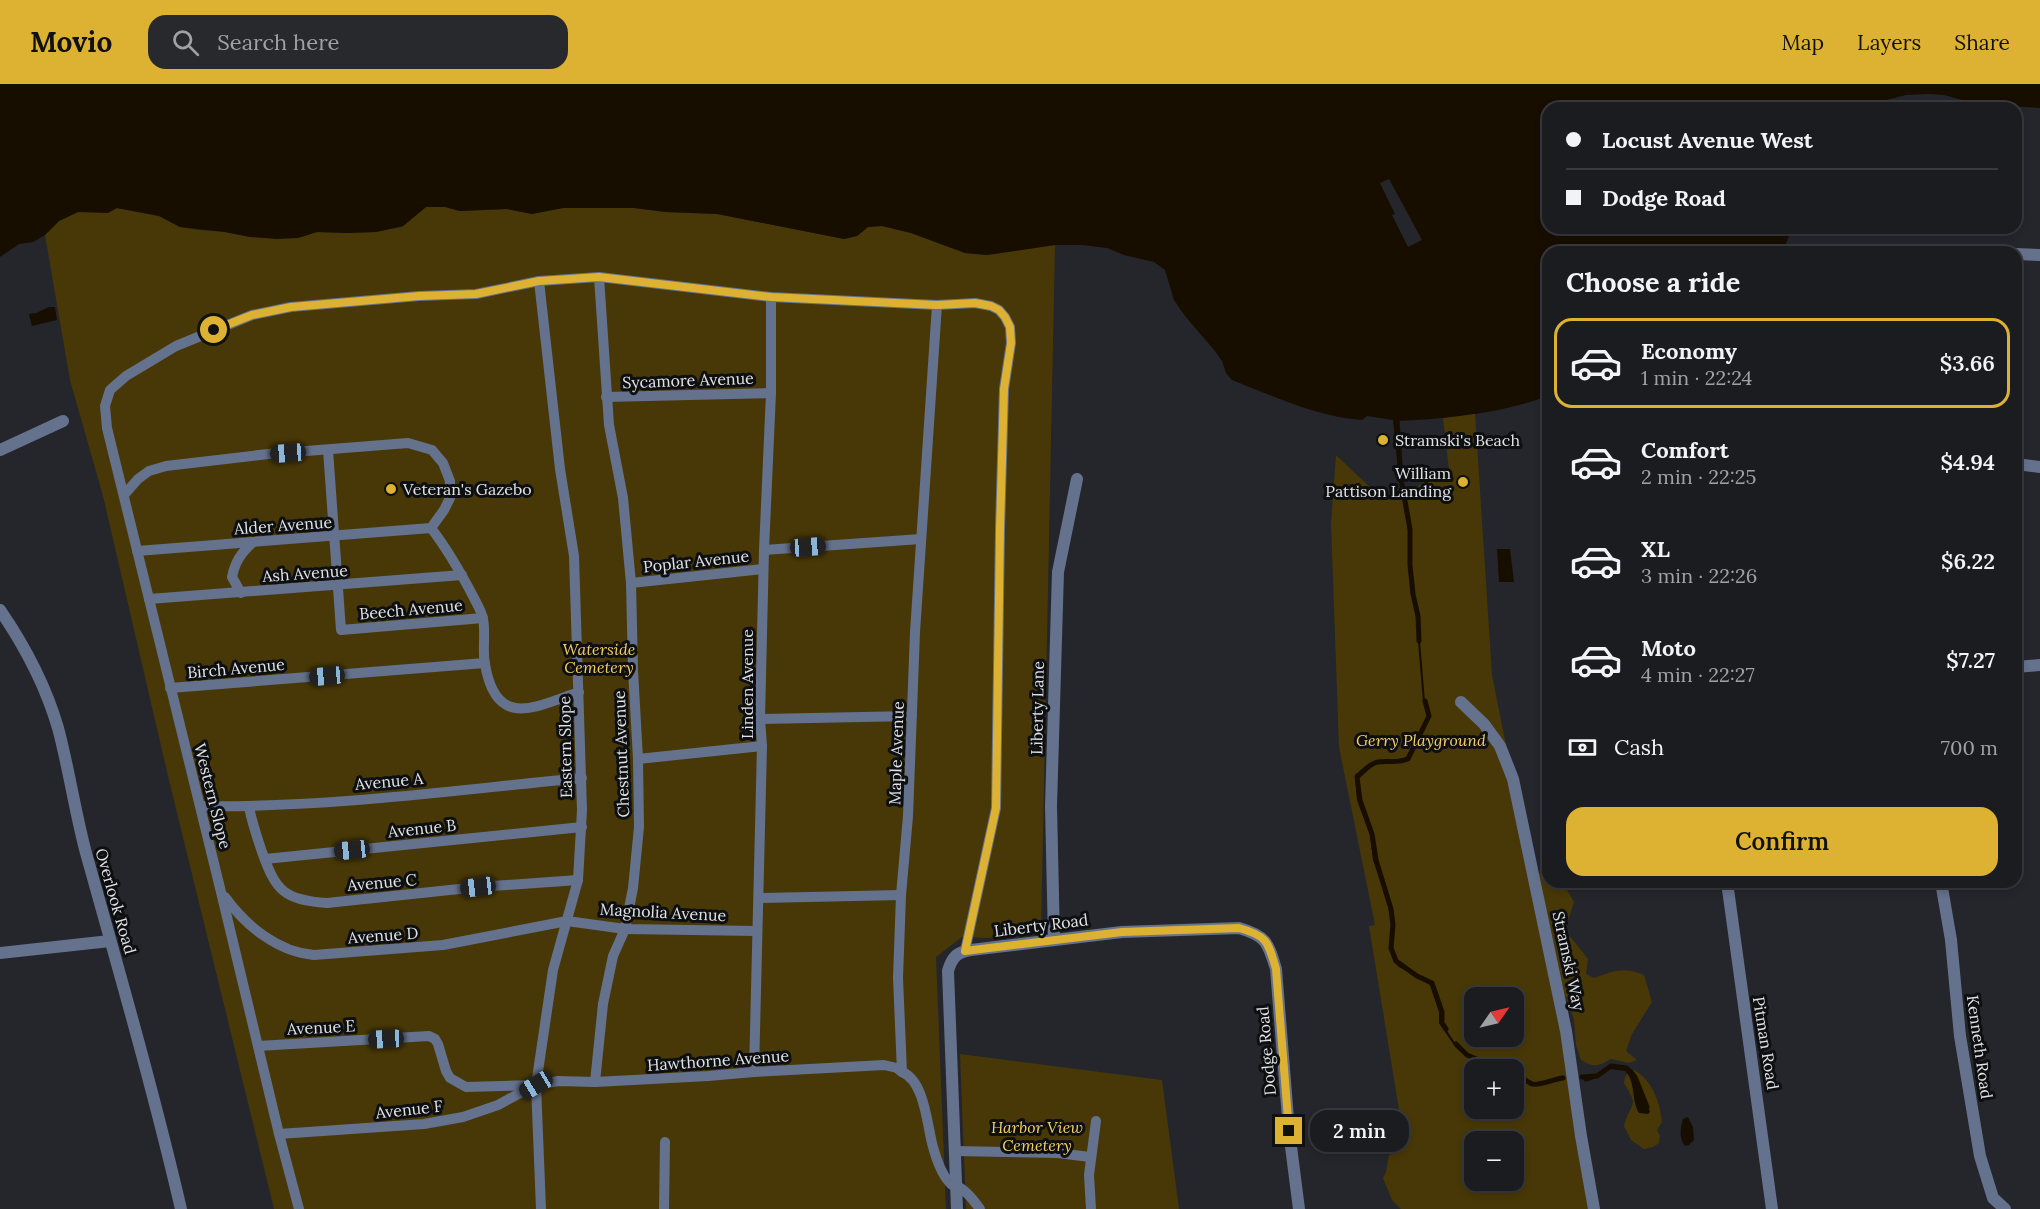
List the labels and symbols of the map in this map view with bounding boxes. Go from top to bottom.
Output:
route start [200,316,227,343]
street label: Sycamore Avenue [622,368,754,392]
place label: Stramski's Beach [1395,430,1520,450]
marker: Stramski's Beach [1376,433,1390,447]
car [269,443,307,463]
place label: William Pattison Landing [1325,463,1452,501]
marker: William Pattison Landing [1456,475,1470,489]
place label: Veteran's Gazebo [402,479,532,499]
marker: Veteran's Gazebo [384,482,398,496]
street label: Alder Avenue [232,512,333,538]
car [789,537,827,557]
street label: Poplar Avenue [642,545,750,577]
street label: Ash Avenue [261,560,349,586]
street label: Beech Avenue [358,594,464,623]
street label: Linden Avenue [737,629,757,739]
park label: Waterside Cemetery [563,639,636,677]
street label: Birch Avenue [186,654,286,682]
street label: Liberty Lane [1026,661,1048,755]
car [308,665,346,687]
street label: Chestnut Avenue [609,690,633,818]
street label: Eastern Slope [554,695,576,798]
street label: Maple Avenue [884,700,908,805]
park label: Gerry Playground [1356,730,1486,750]
street label: Western Slope [190,741,236,851]
street label: Avenue A [353,768,425,794]
street label: Avenue B [386,814,457,842]
car [333,839,371,861]
street label: Overlook Road [91,846,141,957]
street label: Avenue C [345,869,418,895]
car [459,876,497,898]
street label: Magnolia Avenue [599,899,727,925]
street label: Liberty Road [993,909,1090,941]
street label: Stramski Way [1549,909,1589,1013]
street label: Avenue D [346,923,419,948]
north arrow [1464,987,1524,1047]
street label: Kenneth Road [1963,994,1997,1101]
street label: Pitman Road [1749,995,1783,1092]
street label: Dodge Road [1252,1005,1280,1097]
street label: Avenue E [285,1015,356,1039]
car [368,1029,404,1049]
street label: Hawthorne Avenue [646,1045,790,1075]
car [516,1068,556,1102]
street label: Avenue F [374,1096,444,1123]
callout: 2 min [1310,1110,1409,1152]
park label: Harbor View Cemetery [991,1117,1083,1155]
route end [1275,1117,1302,1144]

